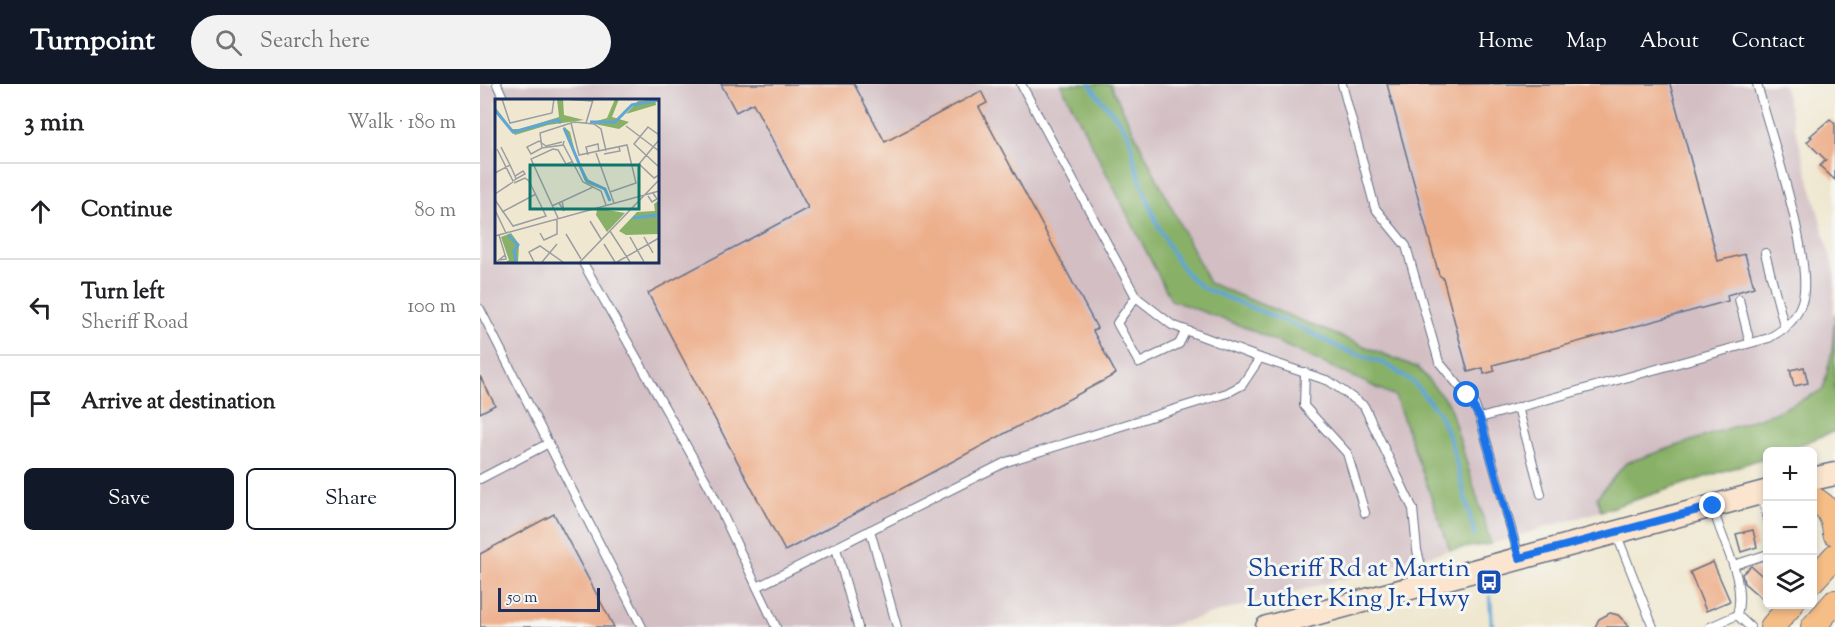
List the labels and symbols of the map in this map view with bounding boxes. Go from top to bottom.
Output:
inset map [495,99,658,262]
route start [1453,381,1479,407]
route end [1699,492,1725,518]
place label: Sheriff Rd at Martin Luther King Jr. Hwy [1246,551,1470,618]
bus stop icon: Sheriff Rd at Martin Luther King Jr. Hwy [1474,567,1504,597]
scale bar [498,585,600,612]

